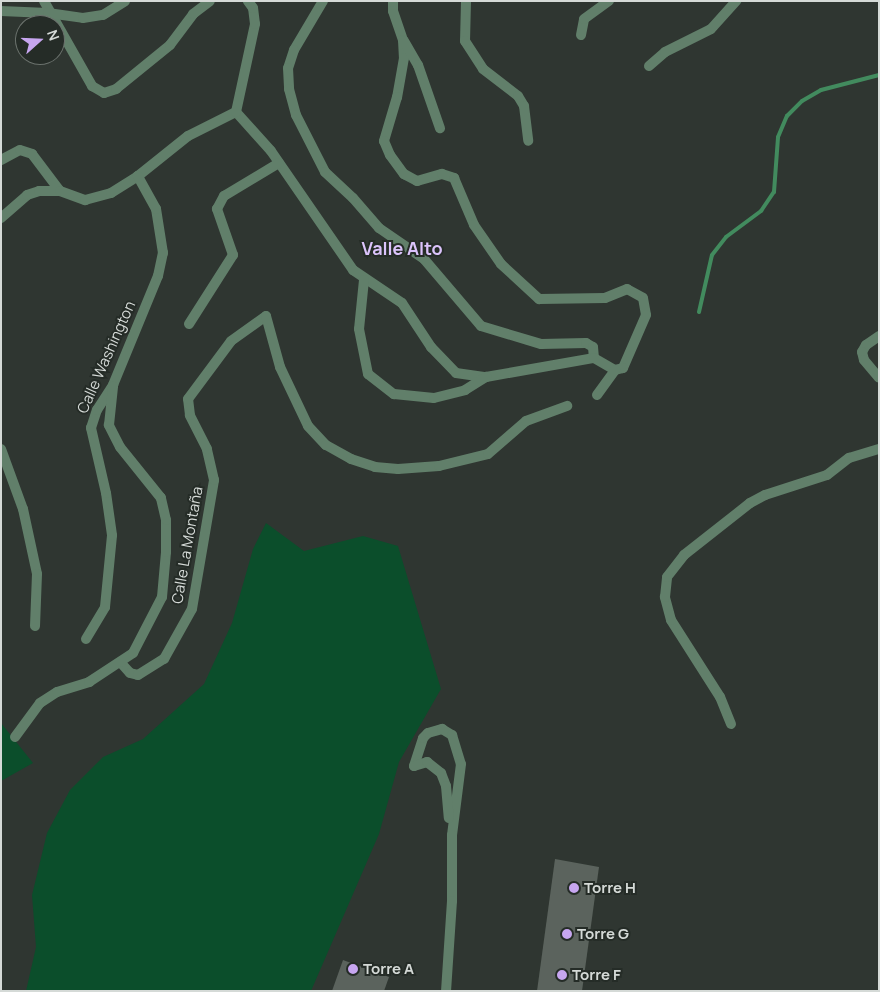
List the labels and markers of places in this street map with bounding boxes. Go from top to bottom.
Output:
place label: Torre H [584,879,636,897]
marker: Torre H [568,882,580,894]
place label: Torre G [577,925,629,943]
marker: Torre G [561,928,573,940]
place label: Torre A [363,960,414,978]
marker: Torre A [347,963,359,975]
place label: Torre F [572,966,621,984]
marker: Torre F [556,969,568,981]

